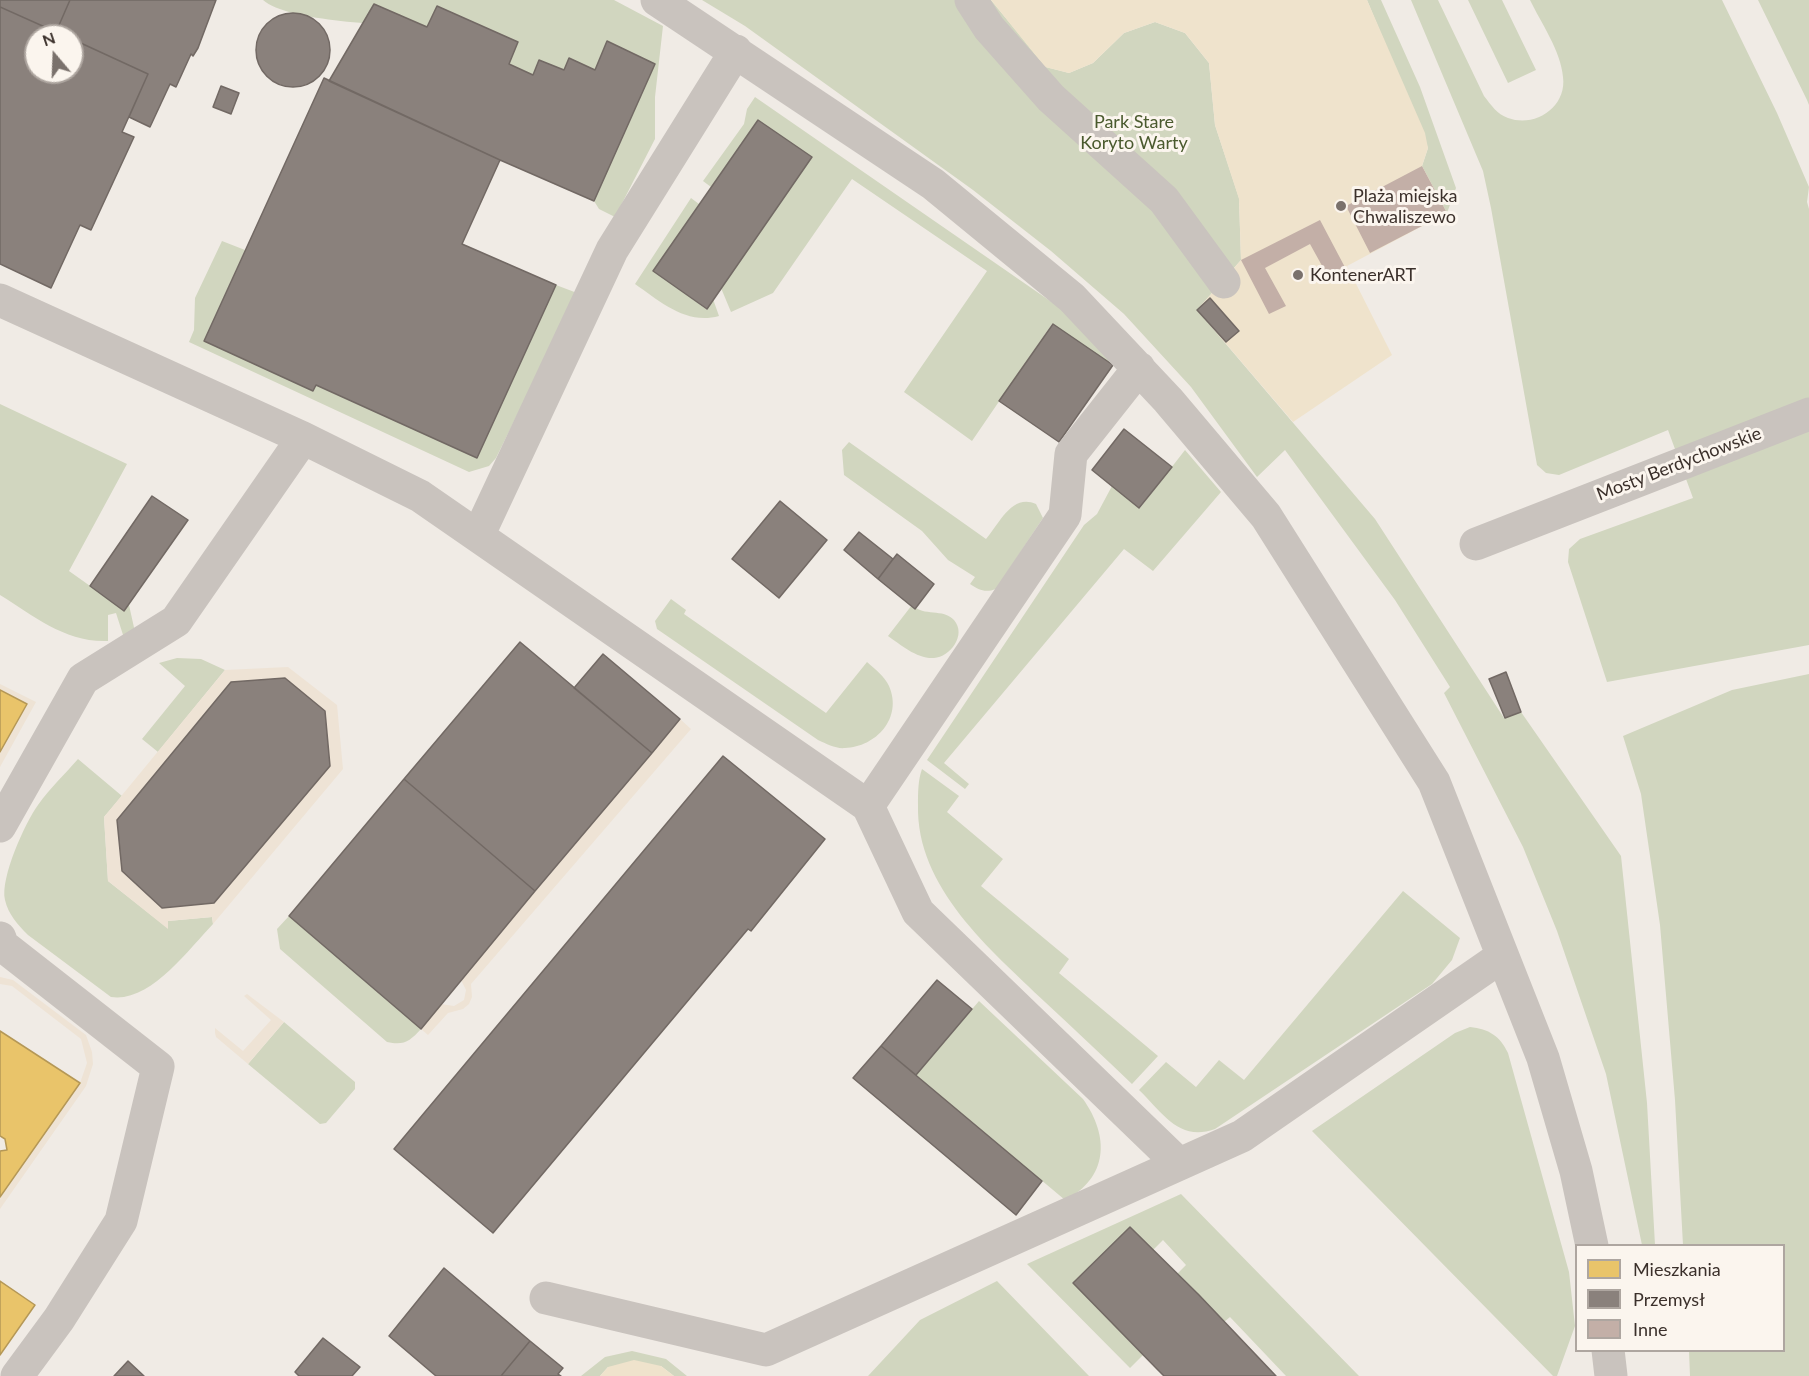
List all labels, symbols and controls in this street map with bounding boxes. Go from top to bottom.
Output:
north arrow [24,24,84,84]
text: N [40,27,58,49]
park label: Park Stare Koryto Warty [1080,111,1188,154]
place label: Plaża miejska Chwaliszewo [1353,185,1457,228]
marker: Plaża miejska Chwaliszewo [1334,199,1348,213]
place label: KontenerART [1310,264,1416,286]
marker: KontenerART [1291,268,1305,282]
street label: Mosty Berdychowskie [1594,423,1764,505]
legend [1575,1244,1785,1352]
text: Mieszkania [1633,1258,1721,1280]
text: Przemysł [1633,1288,1705,1310]
text: Inne [1633,1318,1668,1340]

